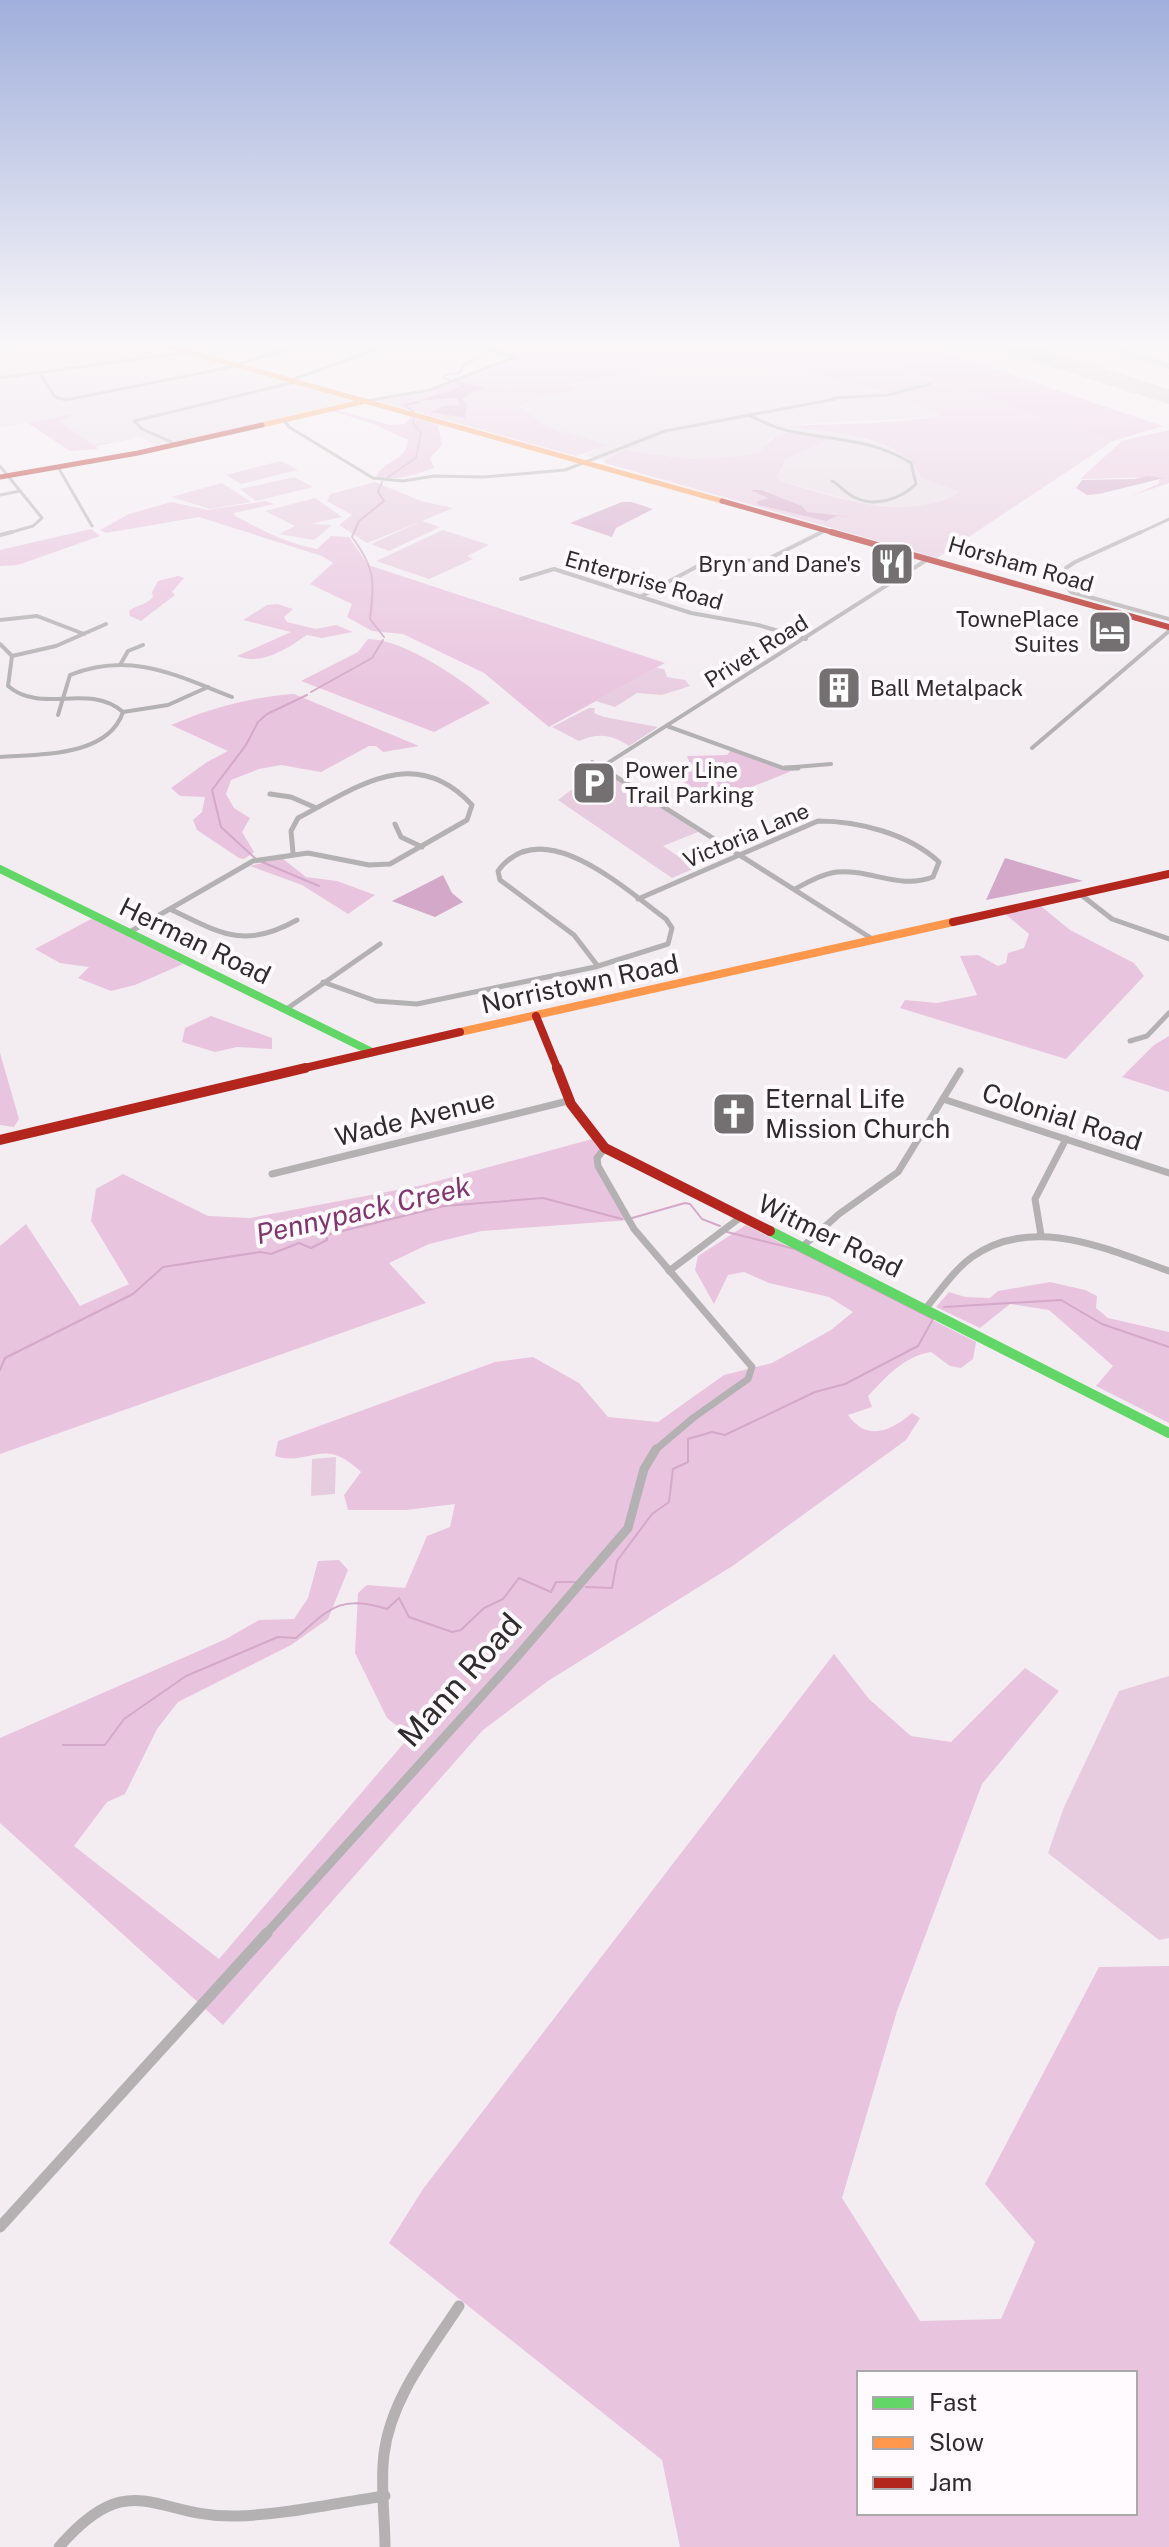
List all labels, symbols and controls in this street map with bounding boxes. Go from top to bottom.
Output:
street label: Horsham Road [945,531,1097,597]
restaurant icon: Bryn and Dane's [868,540,916,588]
street label: Enterprise Road [562,545,726,615]
place label: Bryn and Dane's [698,551,861,577]
place label: TownePlace Suites [956,606,1079,657]
hotel icon: TownePlace Suites [1086,608,1134,656]
street label: Privet Road [700,609,812,693]
building icon: Ball Metalpack [815,664,863,712]
place label: Ball Metalpack [870,675,1023,701]
place label: Power Line Trail Parking [625,757,754,808]
parking icon: Power Line Trail Parking [570,759,618,807]
street label: Victoria Lane [679,797,813,873]
street label: Herman Road [115,891,276,991]
street label: Norristown Road [478,947,682,1020]
street label: Colonial Road [978,1076,1146,1157]
street label: Wade Avenue [332,1083,498,1152]
place label: Eternal Life Mission Church [765,1083,950,1144]
church icon: Eternal Life Mission Church [710,1090,758,1138]
water label: Pennypack Creek [252,1169,473,1250]
street label: Witmer Road [753,1187,907,1284]
street label: Mann Road [390,1605,529,1754]
legend [857,2371,1137,2515]
text: Fast [929,2388,977,2416]
text: Slow [929,2428,984,2456]
text: Jam [929,2468,972,2496]

